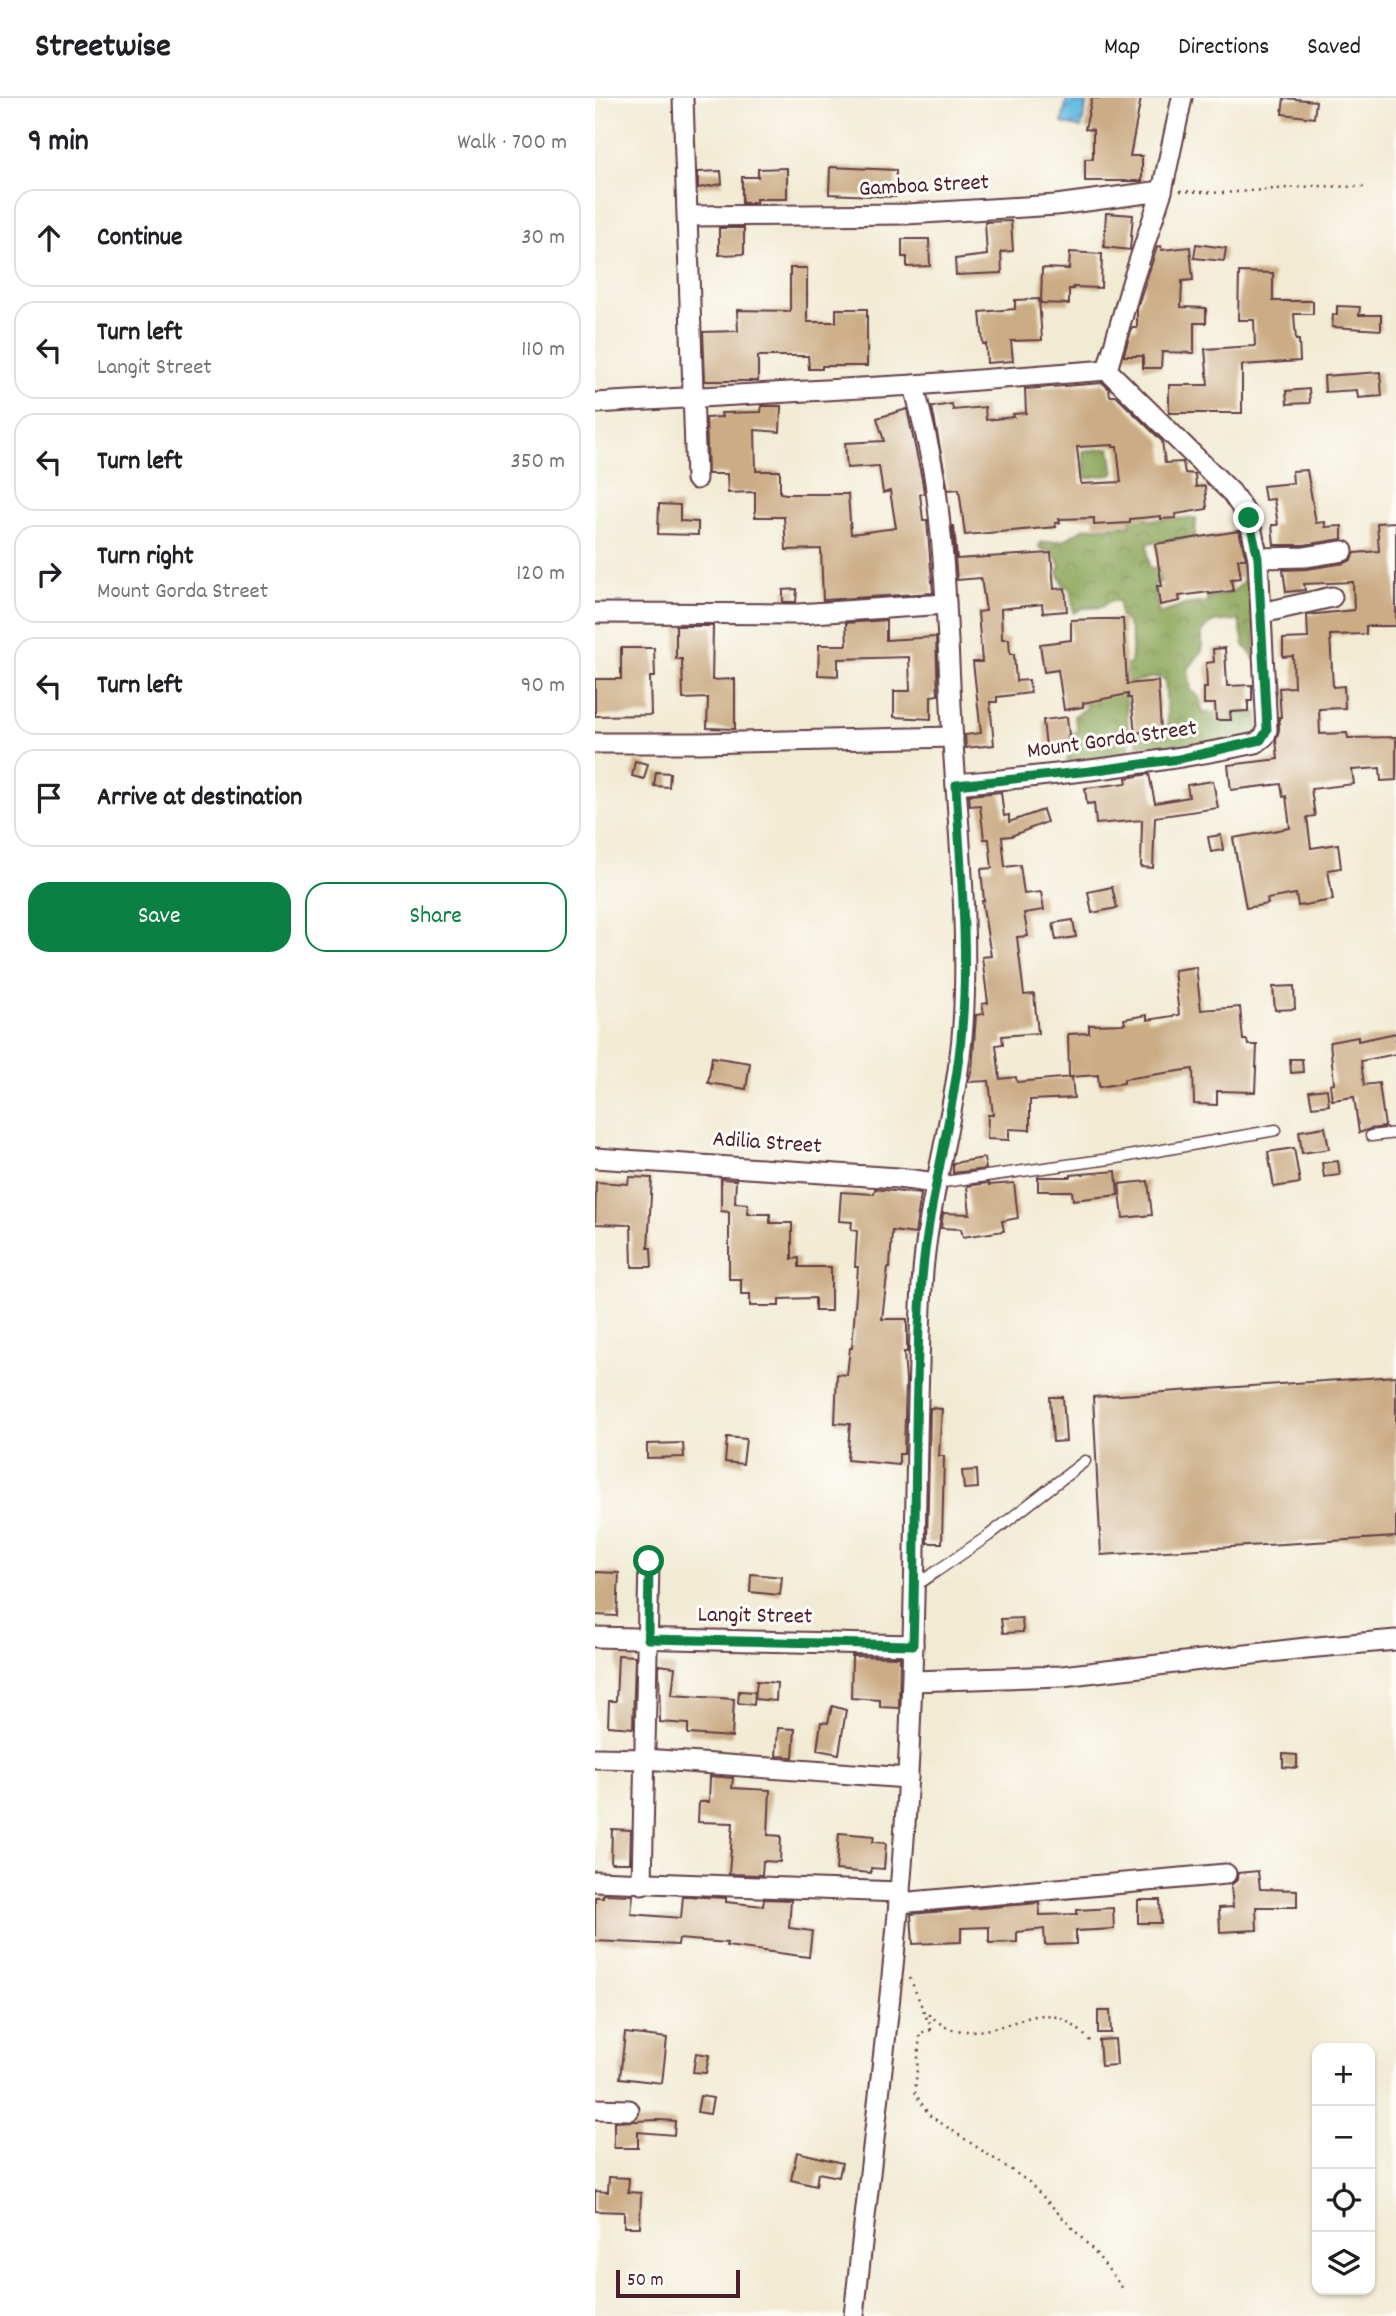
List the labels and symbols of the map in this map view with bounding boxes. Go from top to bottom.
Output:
street label: Gamboa Street [858,167,990,207]
route end [1233,502,1264,533]
street label: Mount Gorda Street [1025,713,1199,769]
street label: Adilia Street [711,1124,823,1164]
route start [633,1545,664,1576]
street label: Langit Street [697,1600,813,1634]
scale bar [616,2267,740,2299]

